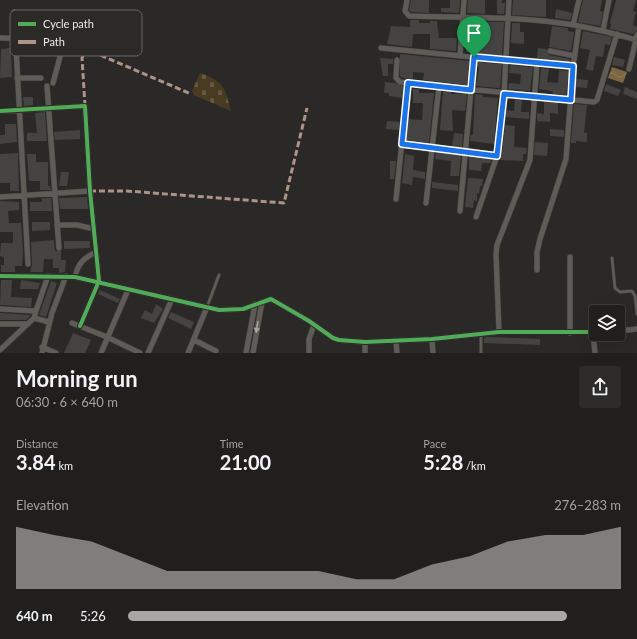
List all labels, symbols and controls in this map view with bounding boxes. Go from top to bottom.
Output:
legend [10,10,142,56]
pin [457,16,491,57]
text: Cycle path [43,17,94,30]
icon: arrive [463,22,485,44]
text: Path [43,35,65,48]
map controls [589,305,625,341]
button: layers [589,305,625,341]
one-way arrow [254,321,260,333]
text: Morning run [16,365,138,392]
button: share [579,366,621,408]
text: 06:30 · 6 × 640 m [16,394,118,410]
text: Distance [16,437,58,450]
text: Time [220,437,244,450]
text: Pace [423,437,446,450]
text: 3.84 [16,450,56,474]
text: 21:00 [220,450,271,474]
text: 5:28 [423,450,463,474]
text: km [56,459,73,472]
text: /km [463,459,486,472]
text: Elevation [16,497,69,513]
text: 276–283 m [554,497,621,513]
text: 640 m [16,608,53,624]
text: 5:26 [80,608,106,624]

